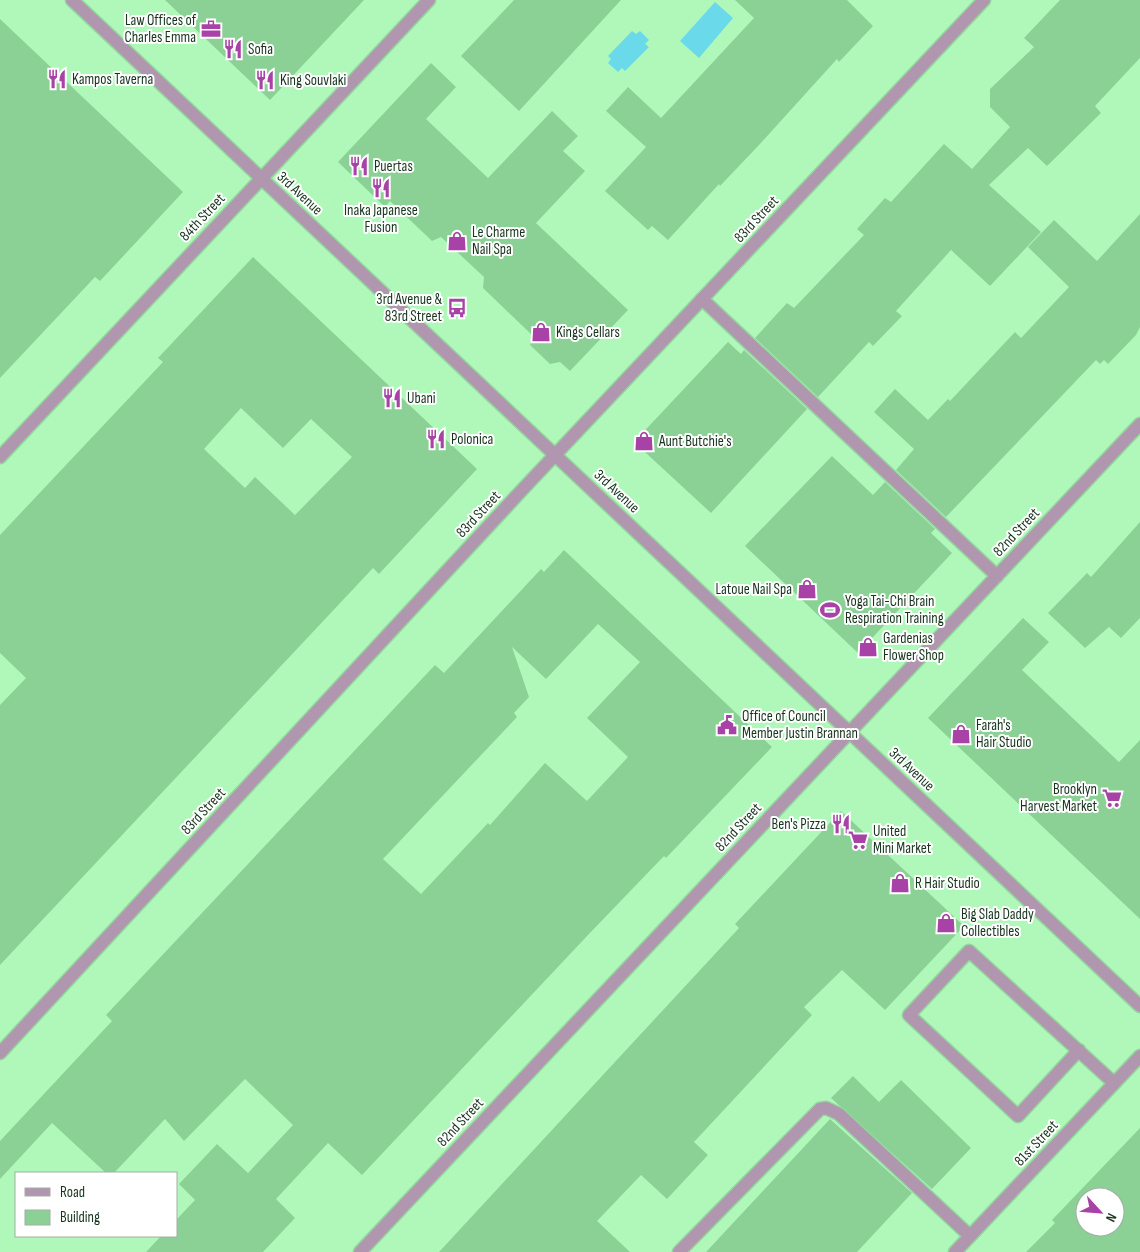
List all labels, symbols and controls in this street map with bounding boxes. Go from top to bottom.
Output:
place label: Law Offices of Charles Emma [124,11,197,47]
office icon: Law Offices of Charles Emma [200,18,222,40]
restaurant icon: Sofia [222,38,244,60]
place label: Sofia [248,40,273,59]
restaurant icon: Kampos Taverna [46,68,68,90]
restaurant icon: King Souvlaki [254,69,276,91]
place label: Kampos Taverna [72,70,154,89]
place label: King Souvlaki [280,71,346,90]
restaurant icon: Puertas [348,155,370,177]
place label: Puertas [374,157,413,176]
street label: 3rd Avenue [273,167,326,219]
restaurant icon: Inaka Japanese Fusion [370,177,392,199]
street label: 84th Street [176,189,229,245]
street label: 83rd Street [730,192,783,247]
place label: Inaka Japanese Fusion [344,201,418,237]
place label: Le Charme Nail Spa [472,223,525,259]
shop icon: Le Charme Nail Spa [446,230,468,252]
place label: 3rd Avenue & 83rd Street [376,290,442,326]
bus stop icon: 3rd Avenue & 83rd Street [446,297,468,319]
shop icon: Kings Cellars [530,321,552,343]
place label: Kings Cellars [556,323,620,342]
restaurant icon: Ubani [381,387,403,409]
place label: Ubani [407,389,436,408]
restaurant icon: Polonica [425,428,447,450]
place label: Polonica [451,430,494,449]
shop icon: Aunt Butchie's [633,430,655,452]
place label: Aunt Butchie's [658,432,732,451]
street label: 3rd Avenue [590,465,643,517]
street label: 83rd Street [452,487,505,542]
street label: 82nd Street [989,504,1044,561]
shop icon: Latoue Nail Spa [796,578,818,600]
place label: Latoue Nail Spa [716,580,792,599]
place label: Yoga Tai-Chi Brain Respiration Training [845,592,944,628]
sports icon: Yoga Tai-Chi Brain Respiration Training [819,599,841,621]
place label: Gardenias Flower Shop [883,629,944,665]
shop icon: Gardenias Flower Shop [857,636,879,658]
place label: Office of Council Member Justin Brannan [742,707,858,743]
public building icon: Office of Council Member Justin Brannan [716,714,738,736]
place label: Farah's Hair Studio [976,716,1031,752]
shop icon: Farah's Hair Studio [950,723,972,745]
street label: 3rd Avenue [885,743,938,795]
place label: Brooklyn Harvest Market [1020,780,1097,816]
street label: 83rd Street [177,784,230,839]
supermarket icon: Brooklyn Harvest Market [1101,787,1123,809]
street label: 82nd Street [711,799,766,856]
restaurant icon: Ben's Pizza [830,813,852,835]
place label: Ben's Pizza [772,815,826,834]
place label: United Mini Market [873,822,932,858]
supermarket icon: United Mini Market [847,829,869,851]
shop icon: R Hair Studio [889,872,911,894]
place label: R Hair Studio [915,874,980,893]
place label: Big Slab Daddy Collectibles [961,905,1034,941]
shop icon: Big Slab Daddy Collectibles [935,912,957,934]
street label: 82nd Street [433,1094,488,1151]
street label: 81st Street [1010,1116,1063,1170]
legend [15,1172,178,1237]
text: Road [60,1183,85,1202]
north arrow [1075,1187,1125,1237]
text: Building [60,1208,100,1227]
text: N [1102,1210,1121,1225]

